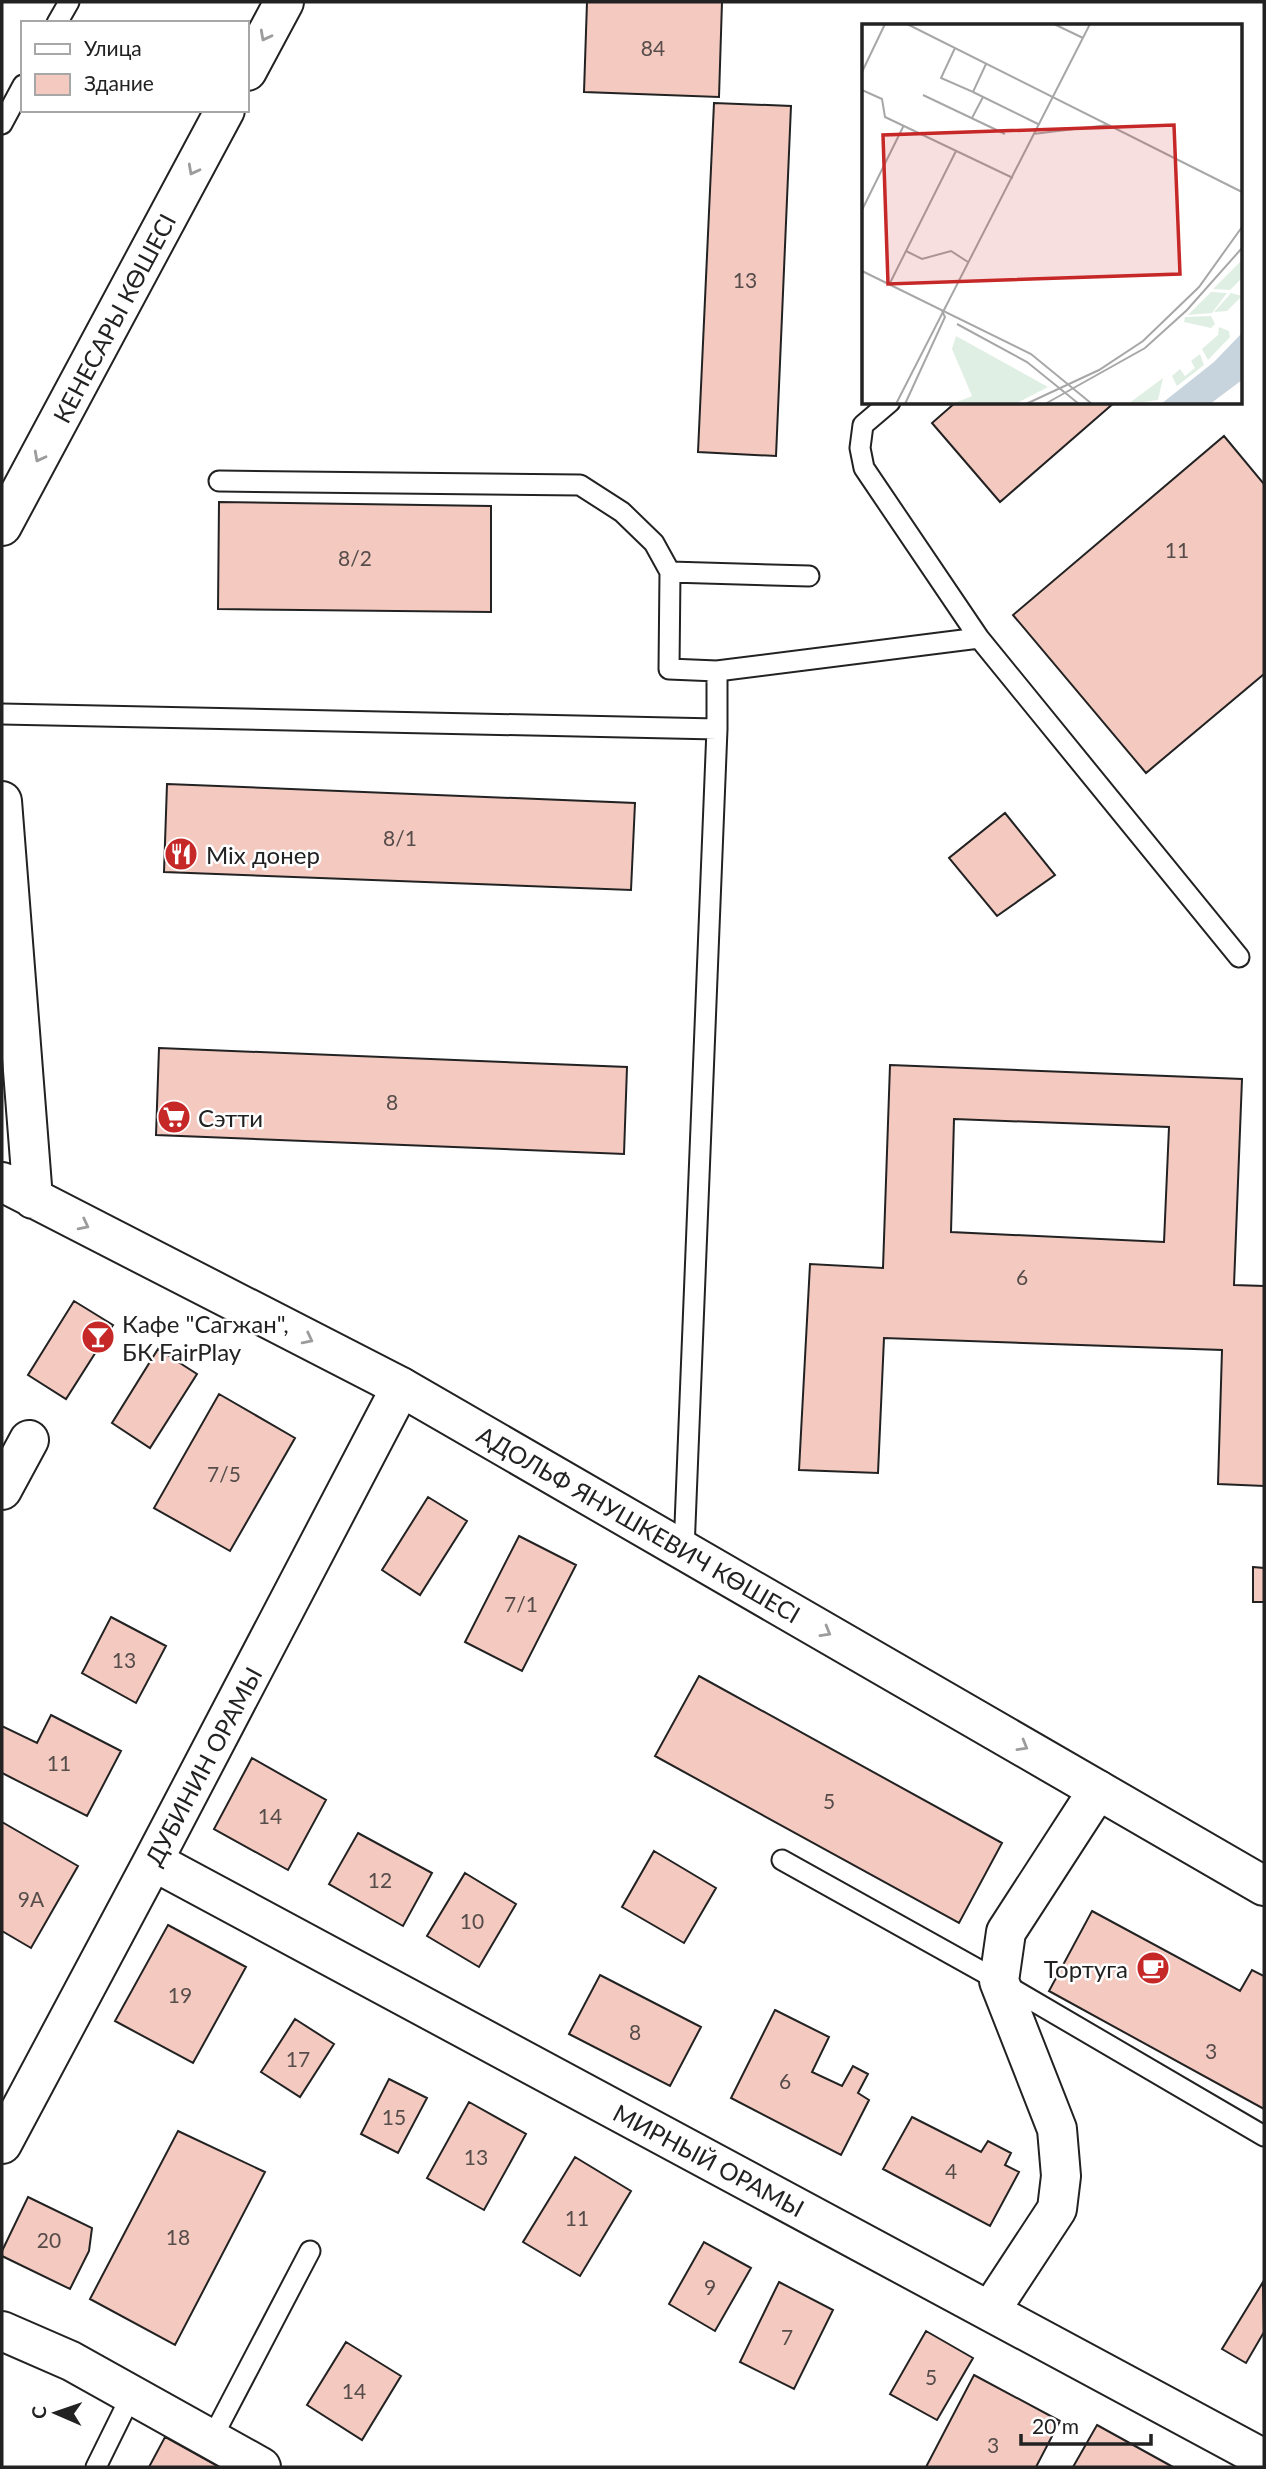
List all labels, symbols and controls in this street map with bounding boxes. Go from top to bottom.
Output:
legend [21,21,248,112]
inset map [862,24,1242,404]
one-way arrow [260,29,273,41]
text: Улица [84,35,142,60]
house number: 84 [641,35,665,60]
text: Здание [84,70,154,95]
one-way arrow [188,163,201,176]
street label: КЕНЕСАРЫ КӨШЕСІ [47,208,181,428]
house number: 13 [733,267,757,292]
one-way arrow [34,450,47,462]
house number: 11 [1165,537,1189,562]
house number: 8/2 [338,545,372,570]
house number: 8/1 [383,825,417,850]
restaurant icon: Mix донер [162,835,200,873]
place label: Mix донер [206,840,320,869]
house number: 8 [386,1089,398,1114]
supermarket icon: Сэтти [155,1098,193,1136]
place label: Сэтти [198,1103,263,1132]
one-way arrow [77,1216,89,1230]
house number: 6 [1016,1264,1028,1289]
place label: Кафе "Сагжан", БК FairPlay [122,1309,289,1366]
bar icon: Кафе "Сагжан", БК FairPlay [79,1318,117,1356]
one-way arrow [301,1331,313,1345]
street label: АДОЛЬФ ЯНУШКЕВИЧ КӨШЕСІ [472,1419,806,1629]
house number: 7/5 [207,1461,241,1486]
house number: 7/1 [504,1591,538,1616]
one-way arrow [819,1624,831,1637]
house number: 13 [112,1647,136,1672]
street label: ДУБИНИН ОРАМЫ [138,1662,268,1870]
one-way arrow [1015,1738,1028,1751]
house number: 11 [47,1750,71,1775]
house number: 5 [823,1788,835,1813]
house number: 14 [258,1803,282,1828]
house number: 12 [368,1867,392,1892]
house number: 9А [18,1886,45,1911]
house number: 10 [460,1908,484,1933]
cafe icon: Тортуга [1134,1949,1172,1987]
place label: Тортуга [1044,1954,1128,1983]
house number: 19 [168,1982,192,2007]
house number: 8 [629,2019,641,2044]
house number: 3 [1205,2038,1217,2063]
house number: 17 [286,2046,310,2071]
house number: 6 [779,2068,791,2093]
street label: МИРНЫЙ ОРАМЫ [609,2097,809,2223]
house number: 15 [382,2104,406,2129]
house number: 13 [464,2144,488,2169]
house number: 4 [945,2158,957,2183]
house number: 11 [565,2205,589,2230]
house number: 18 [166,2224,190,2249]
house number: 20 [37,2227,61,2252]
house number: 9 [704,2274,716,2299]
house number: 7 [781,2324,793,2349]
house number: 5 [925,2364,937,2389]
north arrow [21,2378,91,2448]
house number: 14 [342,2378,366,2403]
scale bar [1021,2402,1150,2446]
text: С [27,2405,50,2419]
text: 20 m [1032,2413,1079,2438]
house number: 3 [987,2432,999,2457]

